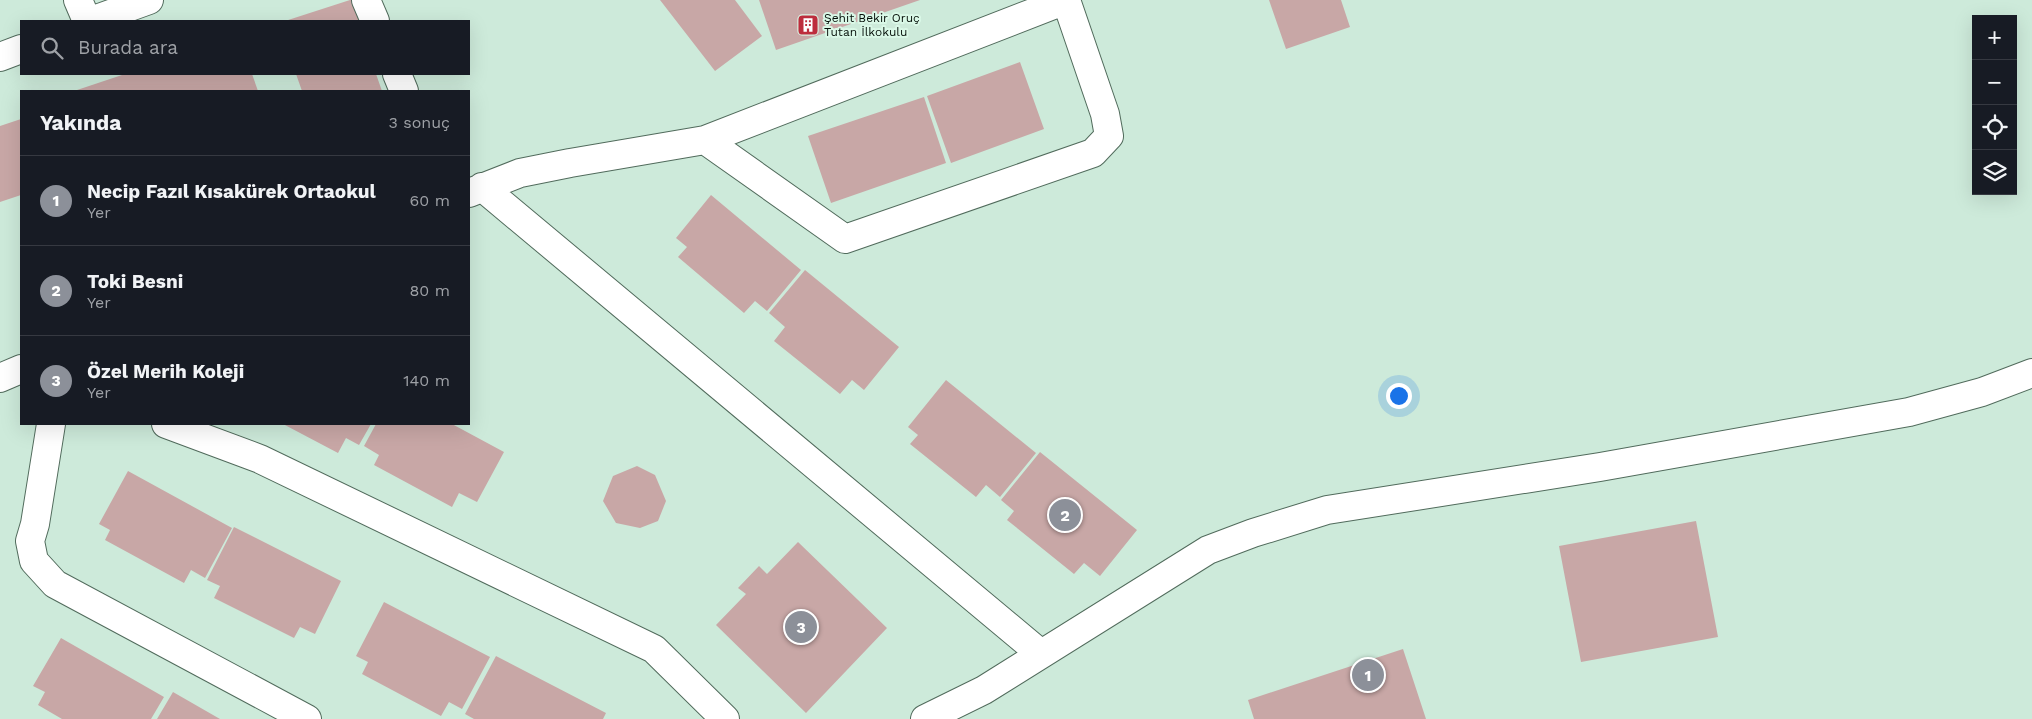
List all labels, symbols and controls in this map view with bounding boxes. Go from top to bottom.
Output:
place label: Şehit Bekir Oruç Tutan İlkokulu [824,11,920,39]
building icon: Şehit Bekir Oruç Tutan İlkokulu [796,13,820,37]
map controls [1972,15,2017,195]
button: + [1972,15,2017,60]
search box [20,20,470,75]
icon: search [38,34,66,62]
text: Burada ara [78,36,178,59]
button: − [1972,60,2017,105]
button: locate [1972,105,2017,150]
text: Yakında [40,110,121,135]
text: 3 sonuç [388,113,450,132]
button: layers [1972,150,2017,195]
text: Necip Fazıl Kısakürek Ortaokul [87,180,376,203]
text: 1 [53,191,59,210]
text: 60 m [410,191,450,210]
text: Yer [87,203,111,222]
text: Toki Besni [87,270,183,293]
text: 2 [51,281,61,300]
text: 80 m [409,281,450,300]
text: Yer [87,293,111,312]
text: Özel Merih Koleji [87,360,244,383]
text: 3 [51,371,61,390]
text: 140 m [403,371,450,390]
text: Yer [87,383,111,402]
your location [1386,383,1412,409]
pin: 2 [1049,496,1081,534]
pin: 3 [785,608,817,646]
pin: 1 [1352,656,1384,694]

